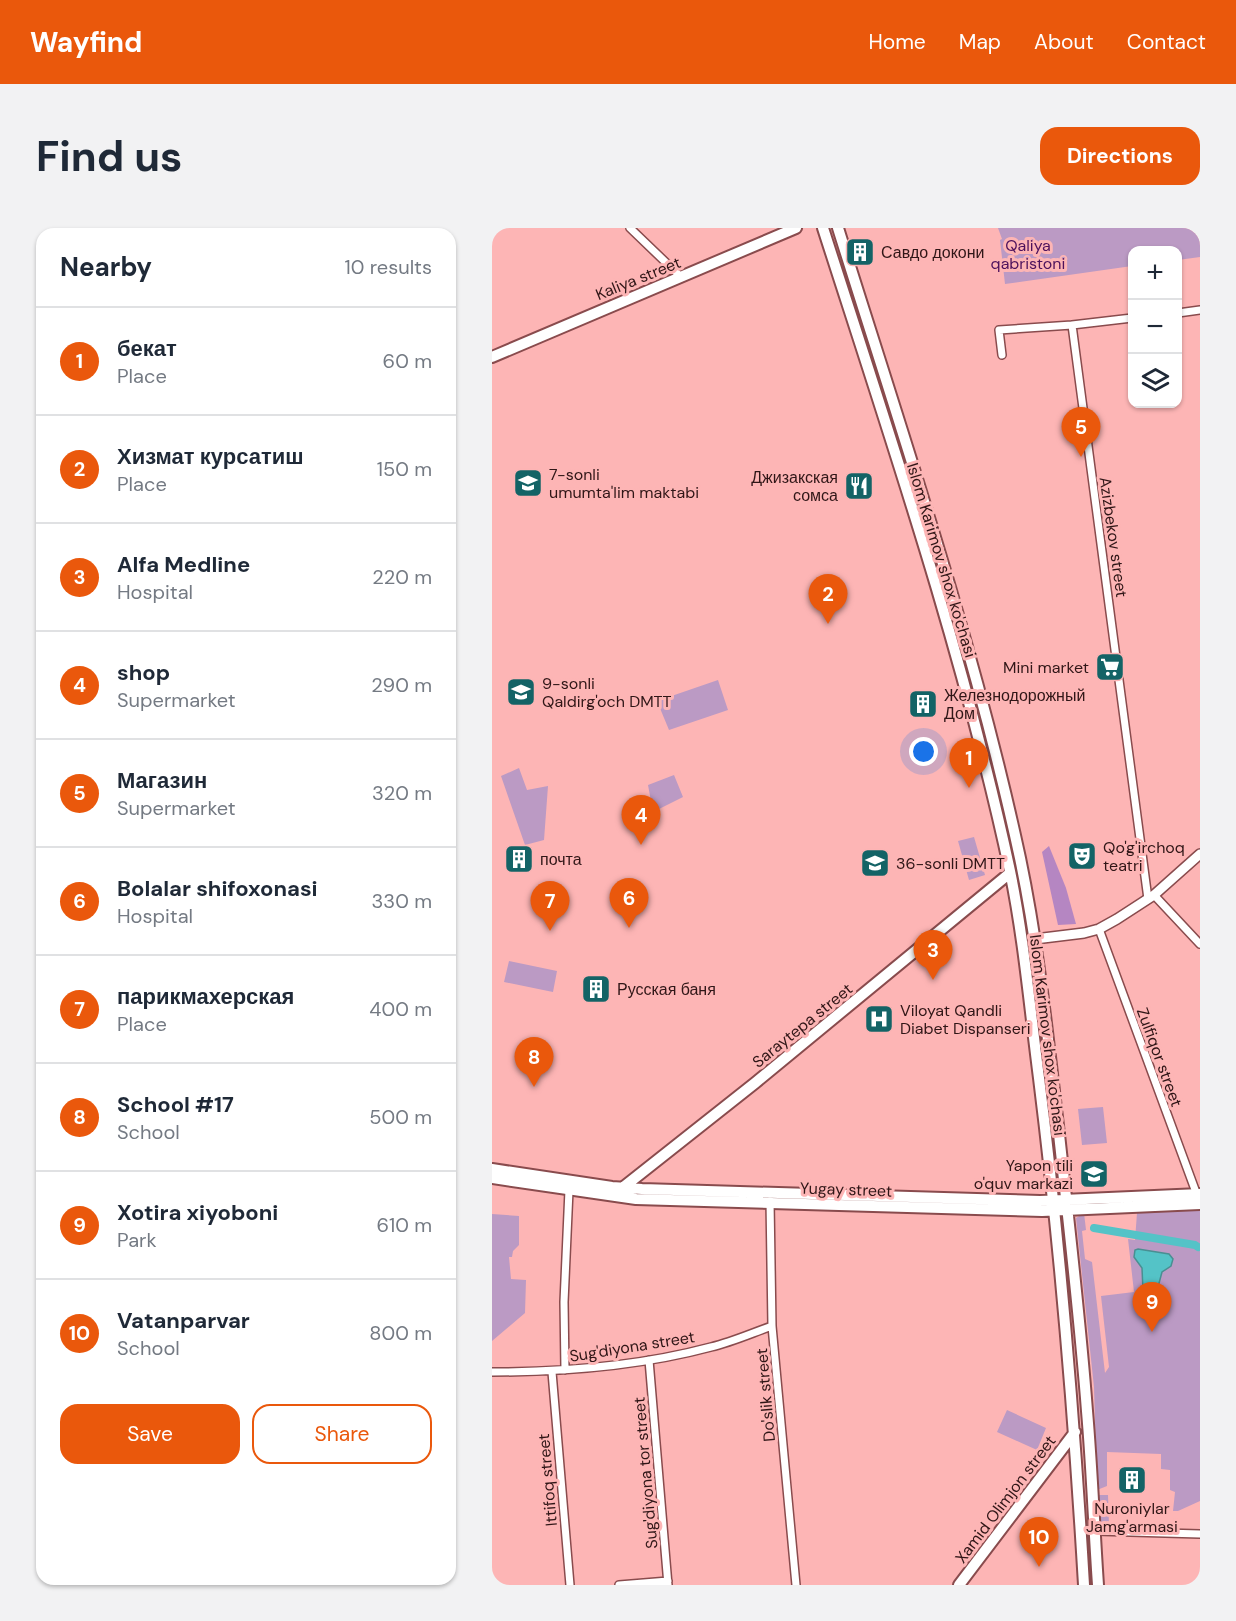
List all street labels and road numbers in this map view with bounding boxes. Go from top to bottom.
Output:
street label: Kaliya street [592,252,684,305]
street label: Islom Karimov shox ko'chasi [902,460,981,660]
street label: Azizbekov street [1095,476,1132,599]
street label: Islom Karimov shox ko'chasi [1025,933,1070,1137]
street label: Saraytepa street [748,978,857,1072]
street label: Zulfiqor street [1132,1005,1187,1110]
street label: Yugay street [799,1177,892,1202]
street label: Sug'diyona street [568,1326,696,1367]
street label: Do'slik street [751,1347,780,1443]
street label: Sug'diyona tor street [628,1396,663,1550]
street label: Xamid Olimjon street [950,1431,1060,1568]
street label: Ittifoq street [533,1433,562,1527]

